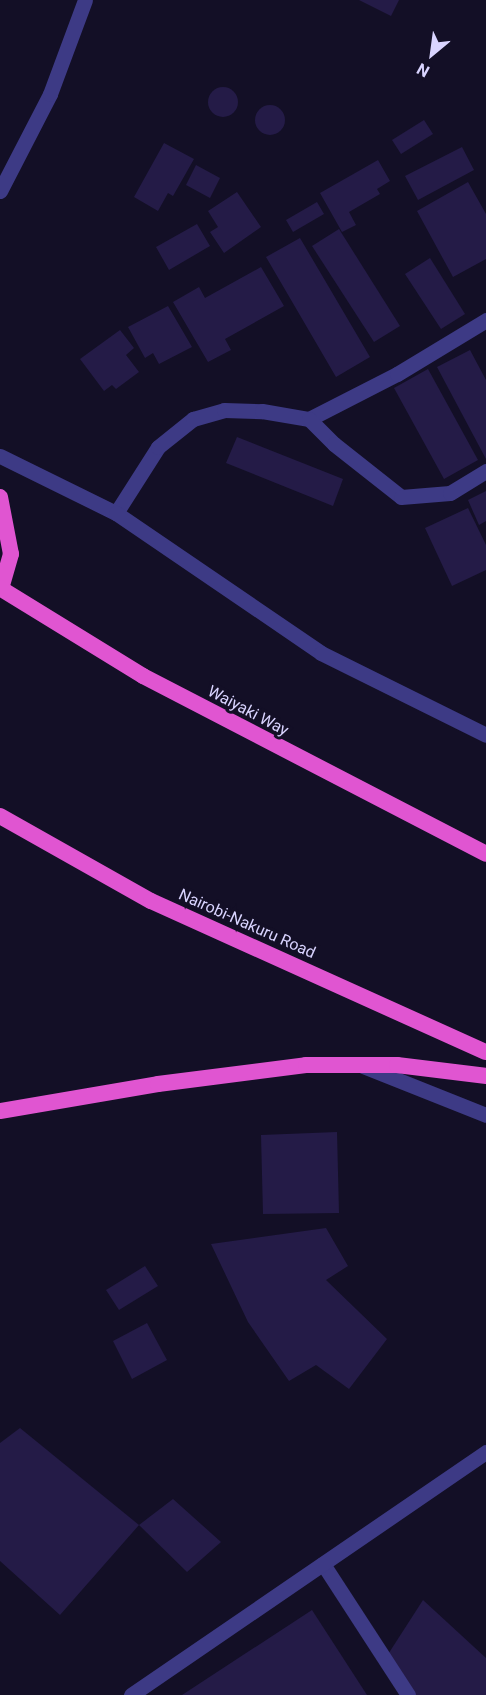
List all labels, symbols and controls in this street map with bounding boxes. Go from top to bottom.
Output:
north arrow [402,24,462,84]
text: N [413,59,433,81]
street label: Waiyaki Way [204,682,292,740]
street label: Nairobi-Nakuru Road [176,885,318,963]

